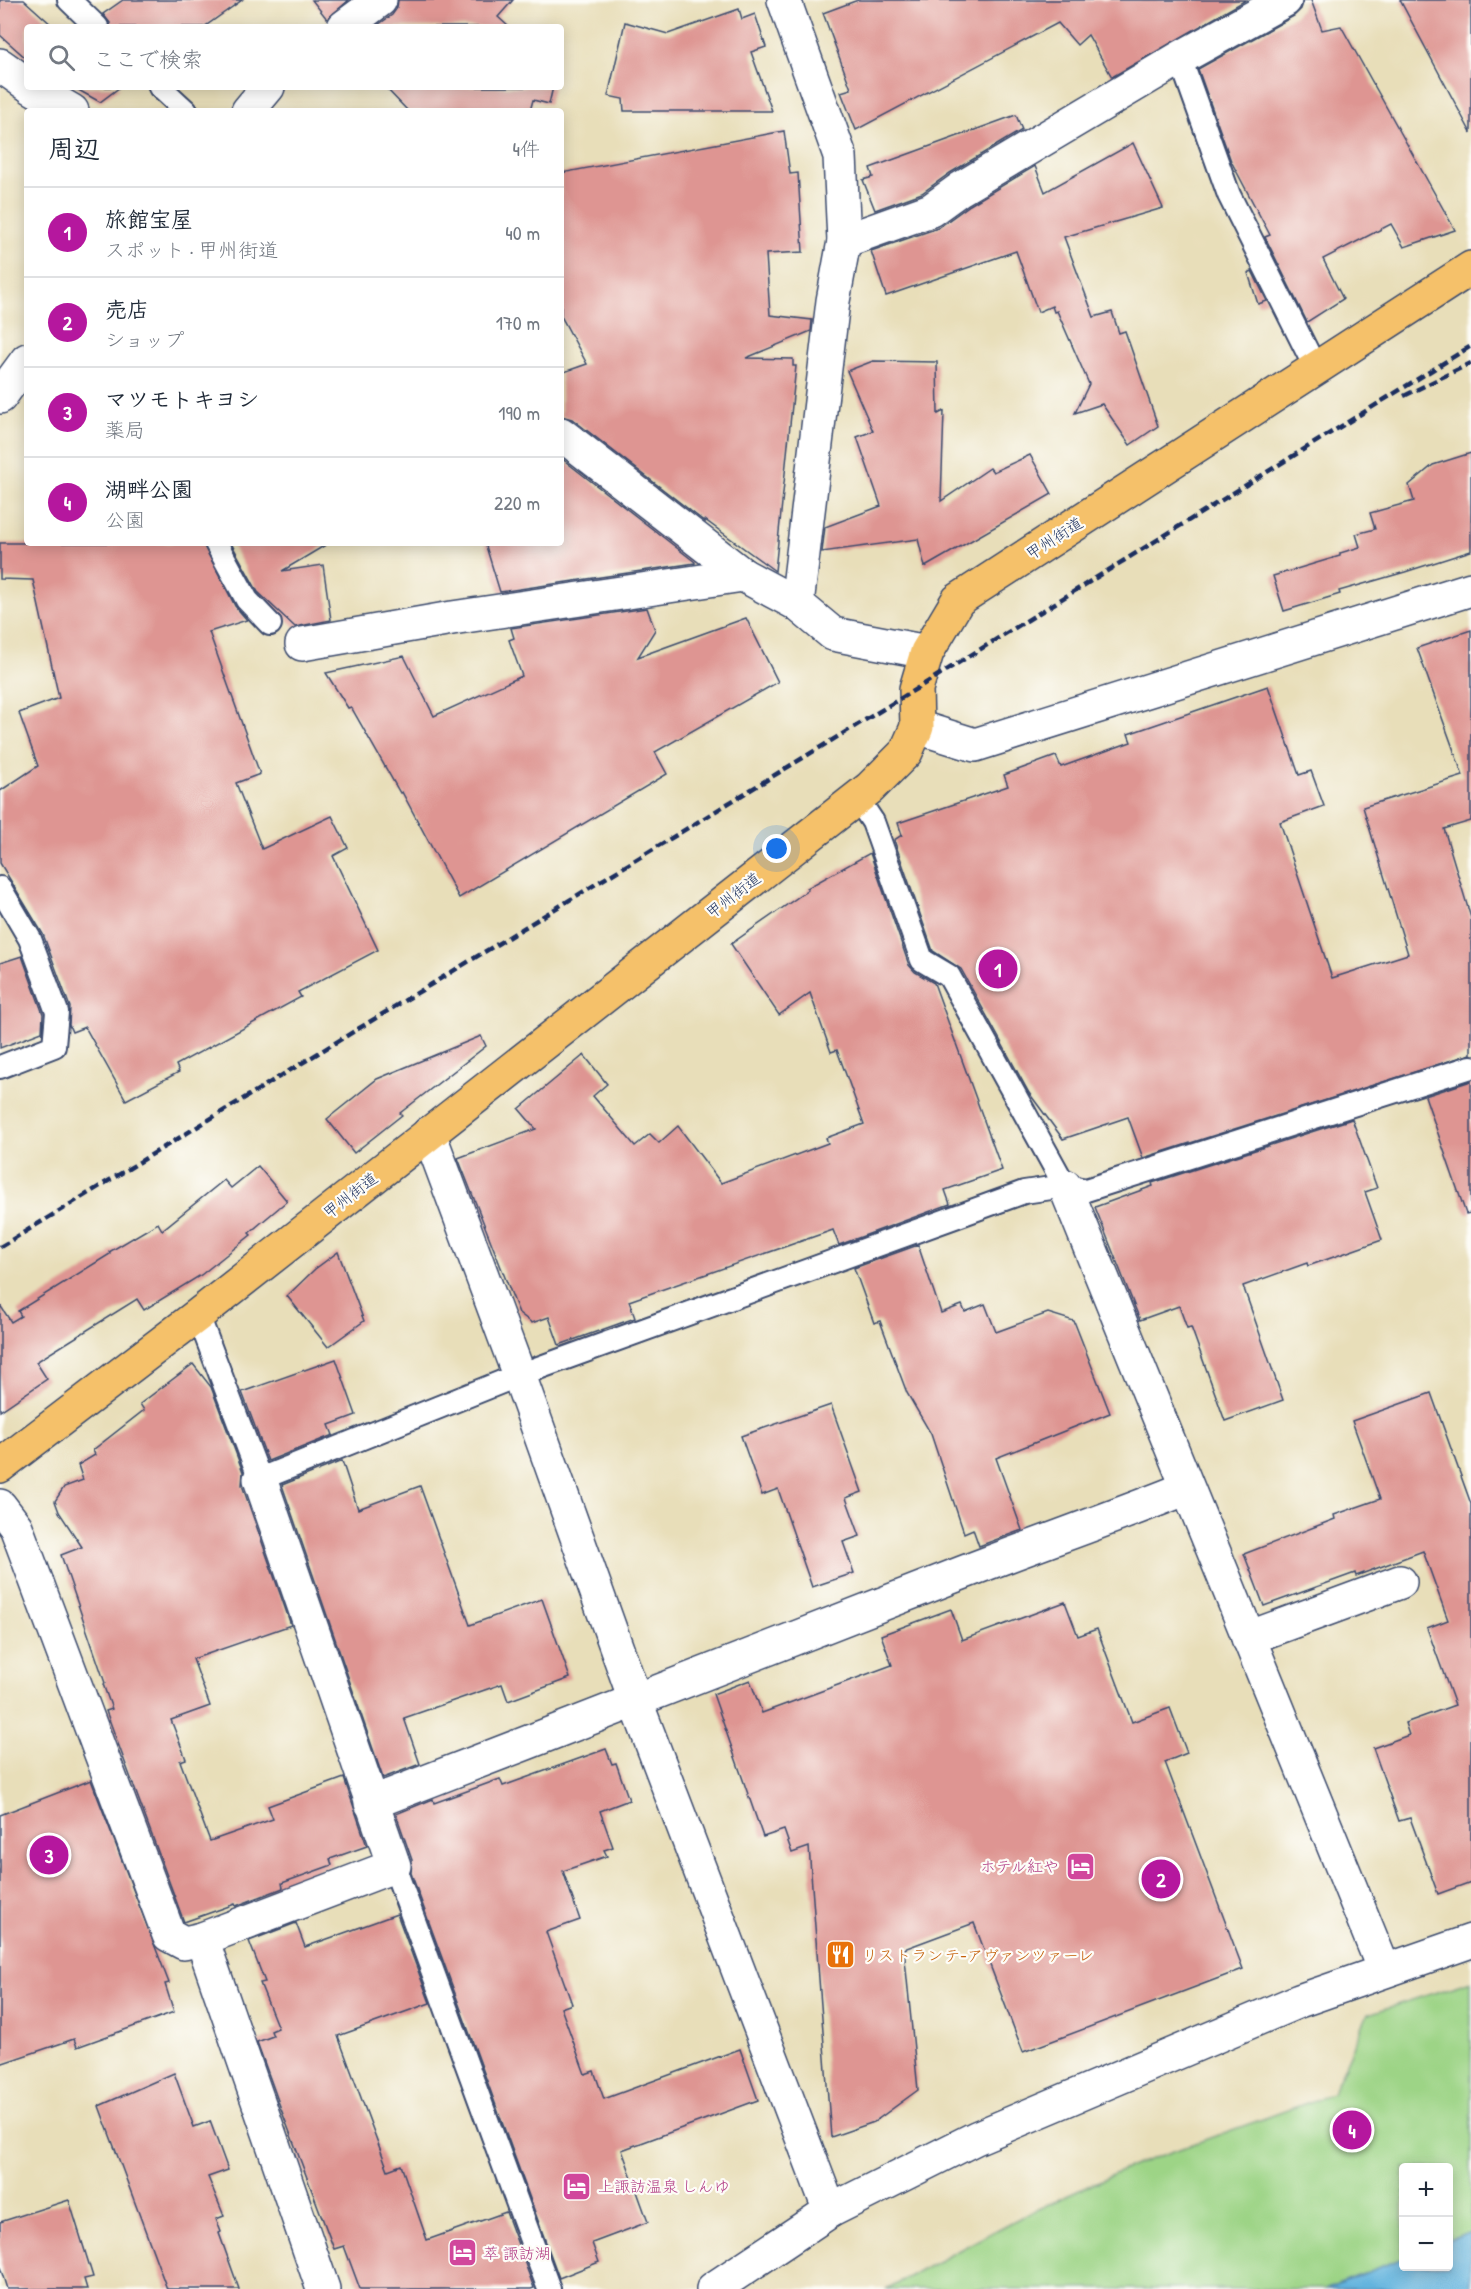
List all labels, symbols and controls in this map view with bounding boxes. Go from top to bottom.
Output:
search box [24,24,564,90]
icon: search [45,41,78,74]
text: ここで検索 [93,44,203,74]
text: 周辺 [48,131,100,166]
text: 4件 [513,135,540,162]
text: 旅館宝屋 [105,204,193,234]
text: 1 [64,219,71,246]
text: 40 m [505,219,540,246]
text: スポット · 甲州街道 [105,236,278,263]
text: 売店 [105,294,149,324]
text: 2 [63,309,72,336]
text: 170 m [496,309,540,336]
text: ショップ [105,326,184,353]
text: マツモトキヨシ [105,384,259,414]
text: 3 [63,399,72,426]
text: 190 m [498,399,540,426]
text: 薬局 [105,416,145,443]
text: 湖畔公園 [105,474,193,504]
text: 4 [64,489,71,516]
text: 220 m [494,489,540,516]
text: 公園 [105,506,145,533]
street label: 甲州街道 [1021,511,1087,565]
your location [762,834,791,863]
street label: 甲州街道 [701,867,765,923]
pin: 1 [978,946,1018,992]
street label: 甲州街道 [318,1167,382,1223]
pin: 3 [29,1832,68,1878]
hotel icon: ホテル紅や [1064,1850,1096,1882]
place label: ホテル紅や [980,1855,1059,1877]
pin: 2 [1142,1856,1180,1902]
restaurant icon: リストランテ-アヴァンツァーレ [825,1939,857,1971]
place label: リストランテ-アヴァンツァーレ [862,1944,1094,1966]
pin: 4 [1332,2108,1372,2152]
map controls [1399,2163,1453,2271]
button: + [1399,2163,1453,2217]
hotel icon: 上諏訪温泉 しんゆ [561,2170,593,2202]
place label: 上諏訪温泉 しんゆ [598,2175,730,2197]
button: − [1399,2217,1453,2271]
hotel icon: 萃 諏訪湖 [446,2237,478,2269]
place label: 萃 諏訪湖 [483,2242,551,2264]

